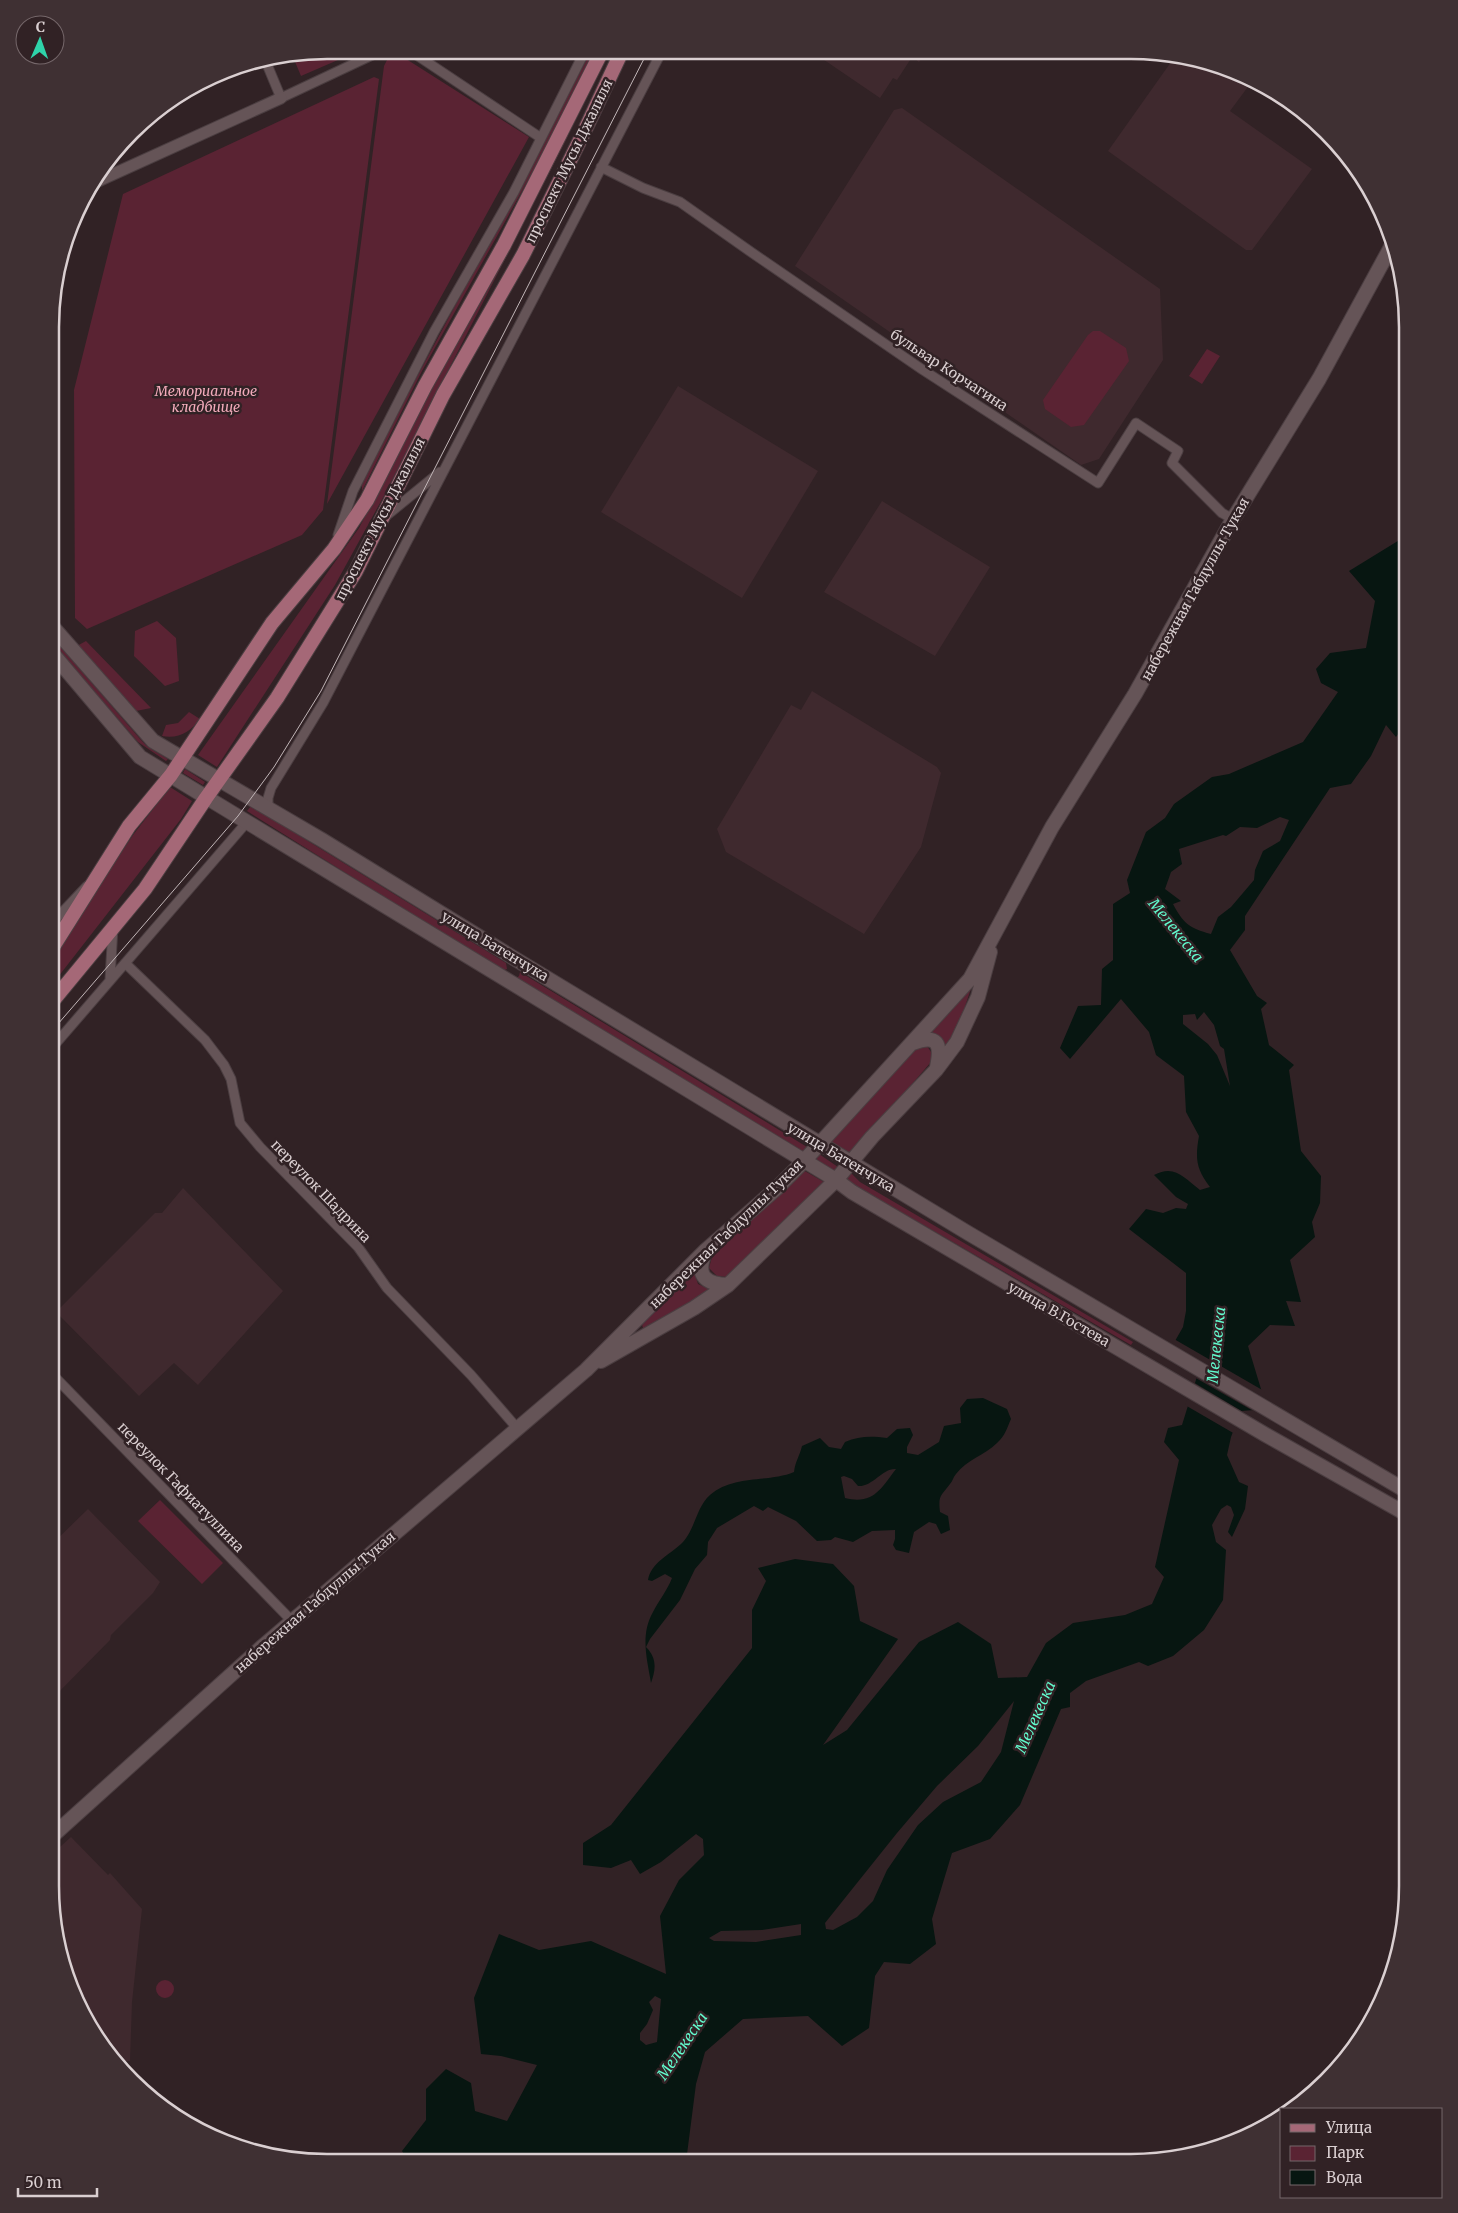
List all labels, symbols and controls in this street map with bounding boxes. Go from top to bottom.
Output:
north arrow [15,15,65,65]
text: С [35,18,45,36]
street label: проспект Мусы Джалиля [521,76,617,246]
street label: бульвар Корчагина [887,325,1011,415]
park label: Мемориальное кладбище [154,382,257,416]
street label: проспект Мусы Джалиля [331,435,429,603]
street label: набережная Габдуллы Тукая [1137,494,1253,684]
water label: Мелекеска [1144,893,1208,966]
street label: улица Батенчука [438,907,552,985]
street label: улица Батенчука [784,1118,898,1196]
street label: переулок Шадрина [267,1136,375,1247]
street label: набережная Габдуллы Тукая [645,1156,807,1312]
street label: улица В.Гостева [1005,1278,1113,1351]
water label: Мелекеска [1202,1306,1229,1385]
street label: переулок Гафиатуллина [114,1418,248,1556]
street label: набережная Габдуллы Тукая [231,1527,399,1677]
water label: Мелекеска [1010,1678,1059,1757]
water label: Мелекеска [652,2009,711,2084]
legend [1280,2108,1443,2198]
text: Улица [1325,2118,1372,2137]
text: Парк [1326,2143,1365,2162]
scale bar [18,2166,96,2198]
text: Вода [1326,2168,1362,2187]
text: 50 m [25,2173,62,2192]

